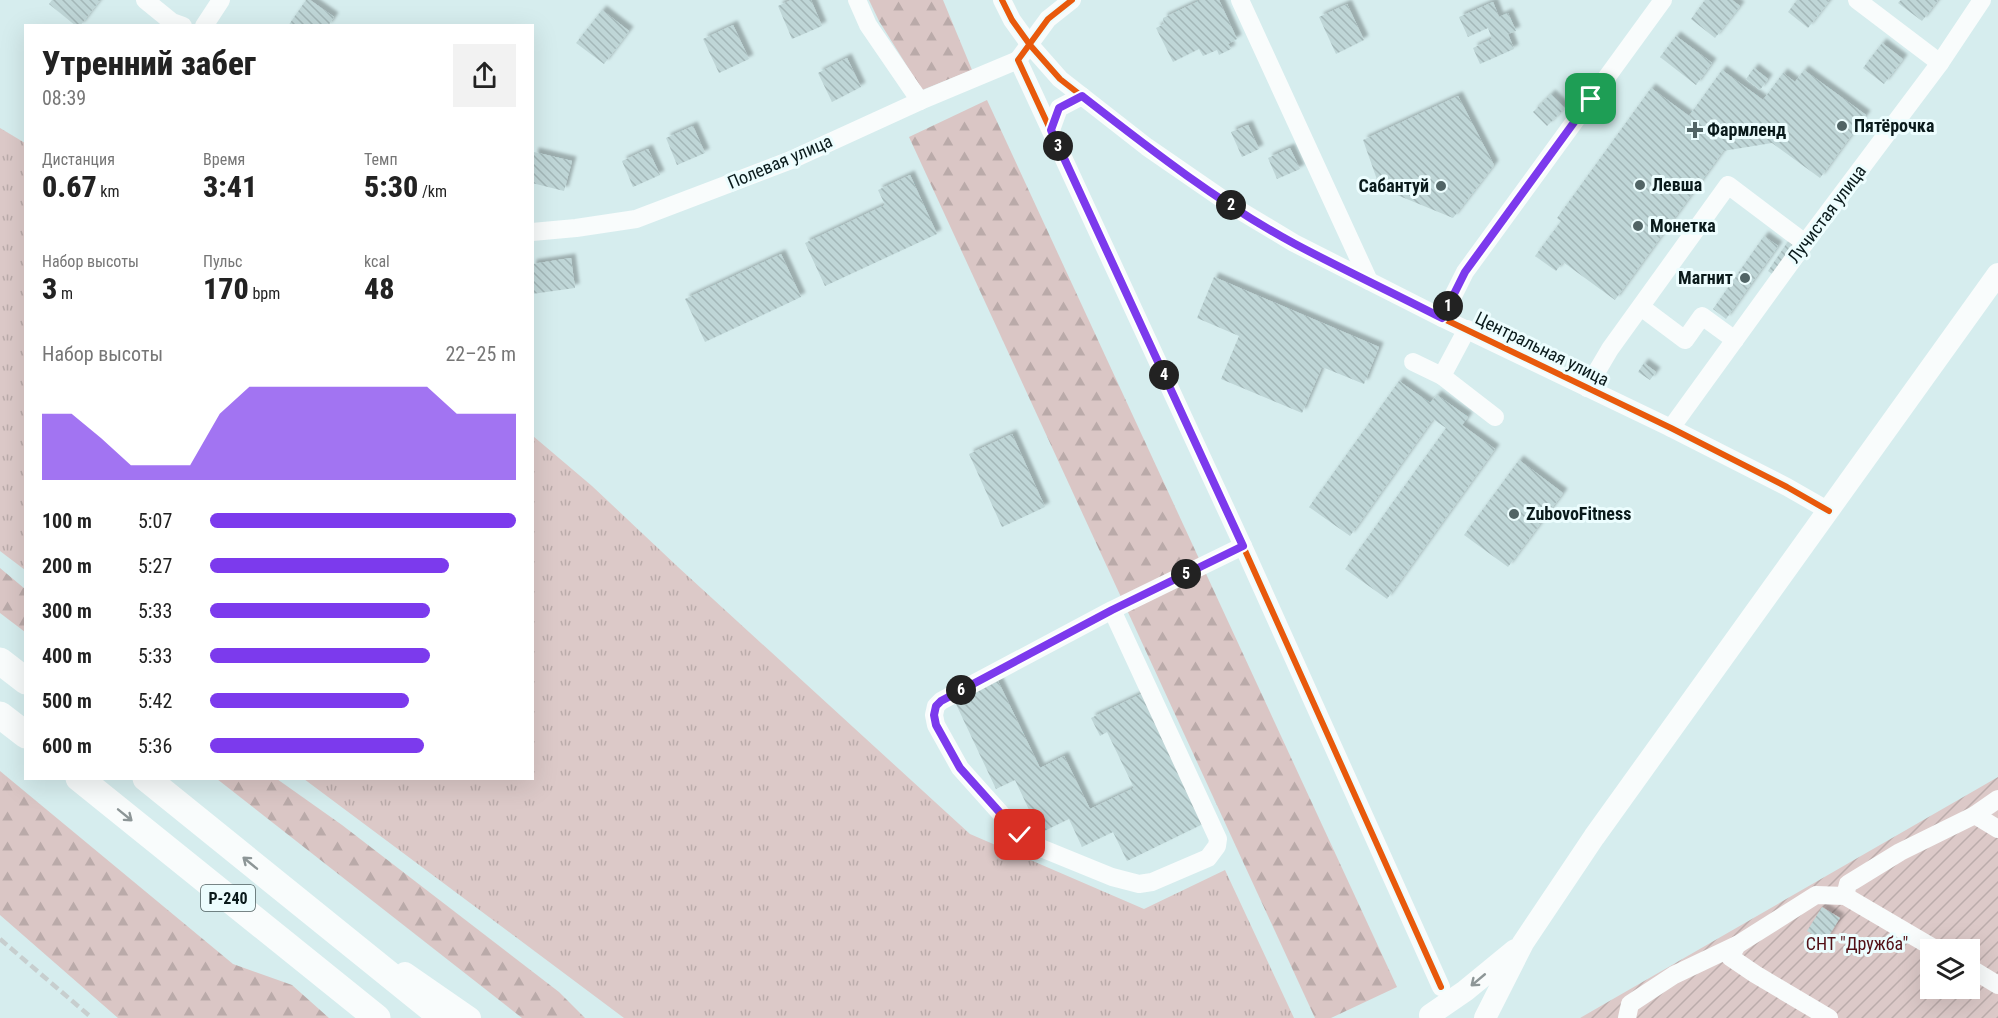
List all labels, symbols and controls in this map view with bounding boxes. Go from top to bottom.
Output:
text: Утренний забег [42,44,256,83]
button: share [453,44,516,107]
pin [1565,73,1616,124]
icon: arrive [1574,82,1607,115]
text: 08:39 [42,86,86,110]
place label: Пятёрочка [1854,115,1934,136]
place label: Фармленд [1707,119,1786,140]
marker: Пятёрочка [1835,119,1849,133]
marker: Фармленд [1688,123,1702,137]
street label: Полевая улица [724,130,835,193]
pin: 3 [1043,131,1073,161]
text: 3 [1054,136,1062,155]
text: Дистанция [42,150,115,169]
text: Время [203,150,245,169]
text: Темп [364,150,398,169]
street label: Лучистая улица [1783,161,1870,267]
text: 0.67 [42,169,97,204]
text: 3:41 [203,169,257,204]
text: 5:30 [364,169,418,204]
place label: Левша [1652,174,1702,195]
place label: Сабантуй [1358,175,1429,196]
marker: Левша [1633,178,1647,192]
marker: Сабантуй [1434,179,1448,193]
text: km [97,182,120,201]
text: /km [418,182,447,201]
pin: 2 [1216,190,1246,220]
text: 2 [1227,195,1235,214]
place label: Монетка [1650,215,1716,236]
marker: Монетка [1631,219,1645,233]
text: Набор высоты [42,252,139,271]
text: Пульс [203,252,242,271]
text: kcal [364,252,390,271]
place label: Магнит [1678,267,1733,288]
text: 3 [42,271,57,306]
text: 170 [203,271,249,306]
text: 48 [364,271,395,306]
marker: Магнит [1738,271,1752,285]
text: m [57,284,73,303]
text: bpm [249,284,280,303]
pin: 1 [1433,291,1463,321]
text: 1 [1444,296,1452,315]
street label: Центральная улица [1472,307,1613,390]
text: Набор высоты [42,342,163,366]
text: 22–25 m [445,342,516,366]
pin: 4 [1149,360,1179,390]
text: 4 [1160,365,1168,384]
place label: ZubovoFitness [1526,503,1631,524]
marker: ZubovoFitness [1507,507,1521,521]
text: 100 m [42,509,92,533]
text: 5:07 [138,509,172,533]
text: 200 m [42,554,92,578]
text: 5:27 [138,554,172,578]
pin: 5 [1171,559,1201,589]
text: 5 [1182,564,1190,583]
text: 300 m [42,599,92,623]
text: 5:33 [138,599,172,623]
text: 400 m [42,644,92,668]
text: 5:33 [138,644,172,668]
pin: 6 [946,675,976,705]
text: 6 [957,680,965,699]
text: 500 m [42,689,92,713]
text: 5:42 [138,689,172,713]
text: 600 m [42,734,92,758]
text: 5:36 [138,734,172,758]
one-way arrow [117,809,133,822]
pin [994,809,1045,860]
icon: check [1003,818,1036,851]
one-way arrow [243,856,259,869]
road number: Р-240 [201,885,255,911]
park label: СНТ "Дружба" [1806,933,1908,954]
map controls [1920,939,1980,999]
button: layers [1920,939,1980,999]
one-way arrow [1470,974,1486,987]

